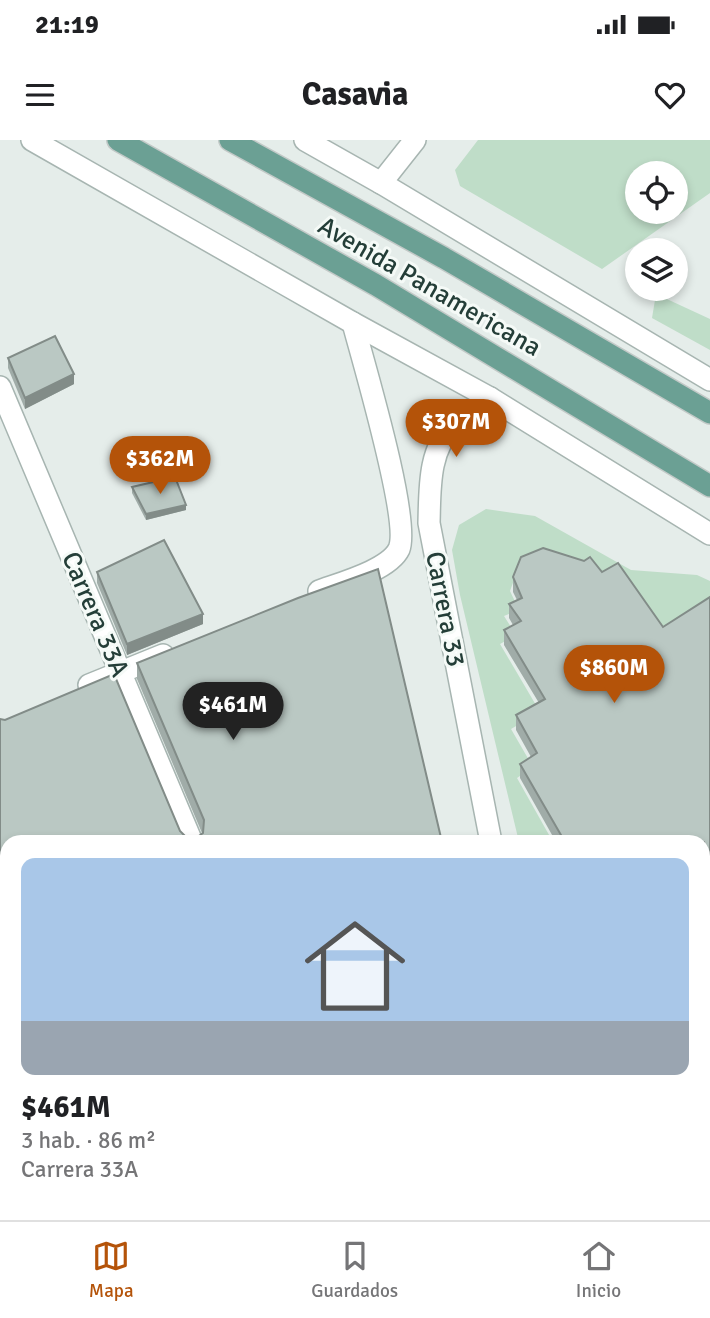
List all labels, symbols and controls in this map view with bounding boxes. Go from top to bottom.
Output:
text: 21:19 [35,9,99,41]
text: Casavia [302,75,408,114]
icon: menu [21,76,59,114]
icon: heart [651,76,689,114]
map controls [625,161,688,301]
button: locate [625,161,688,224]
street label: Avenida Panamericana [312,210,547,364]
button: layers [625,238,688,301]
pin: $307M [407,400,505,459]
text: $307M [422,407,490,436]
pin: $362M [111,436,209,496]
text: $362M [126,444,194,473]
street label: Carrera 33A [54,547,136,682]
street label: Carrera 33 [418,549,472,670]
pin: $860M [565,645,663,705]
text: $860M [580,653,648,682]
pin: $461M [184,682,282,742]
text: $461M [199,690,267,719]
icon: home [292,903,418,1029]
text: $461M [21,1089,111,1126]
text: 3 hab. · 86 m² [21,1126,156,1155]
text: Carrera 33A [21,1155,138,1184]
tab: Mapa [89,1237,134,1303]
tab: Guardados [311,1237,398,1303]
tab: Inicio [576,1237,621,1303]

